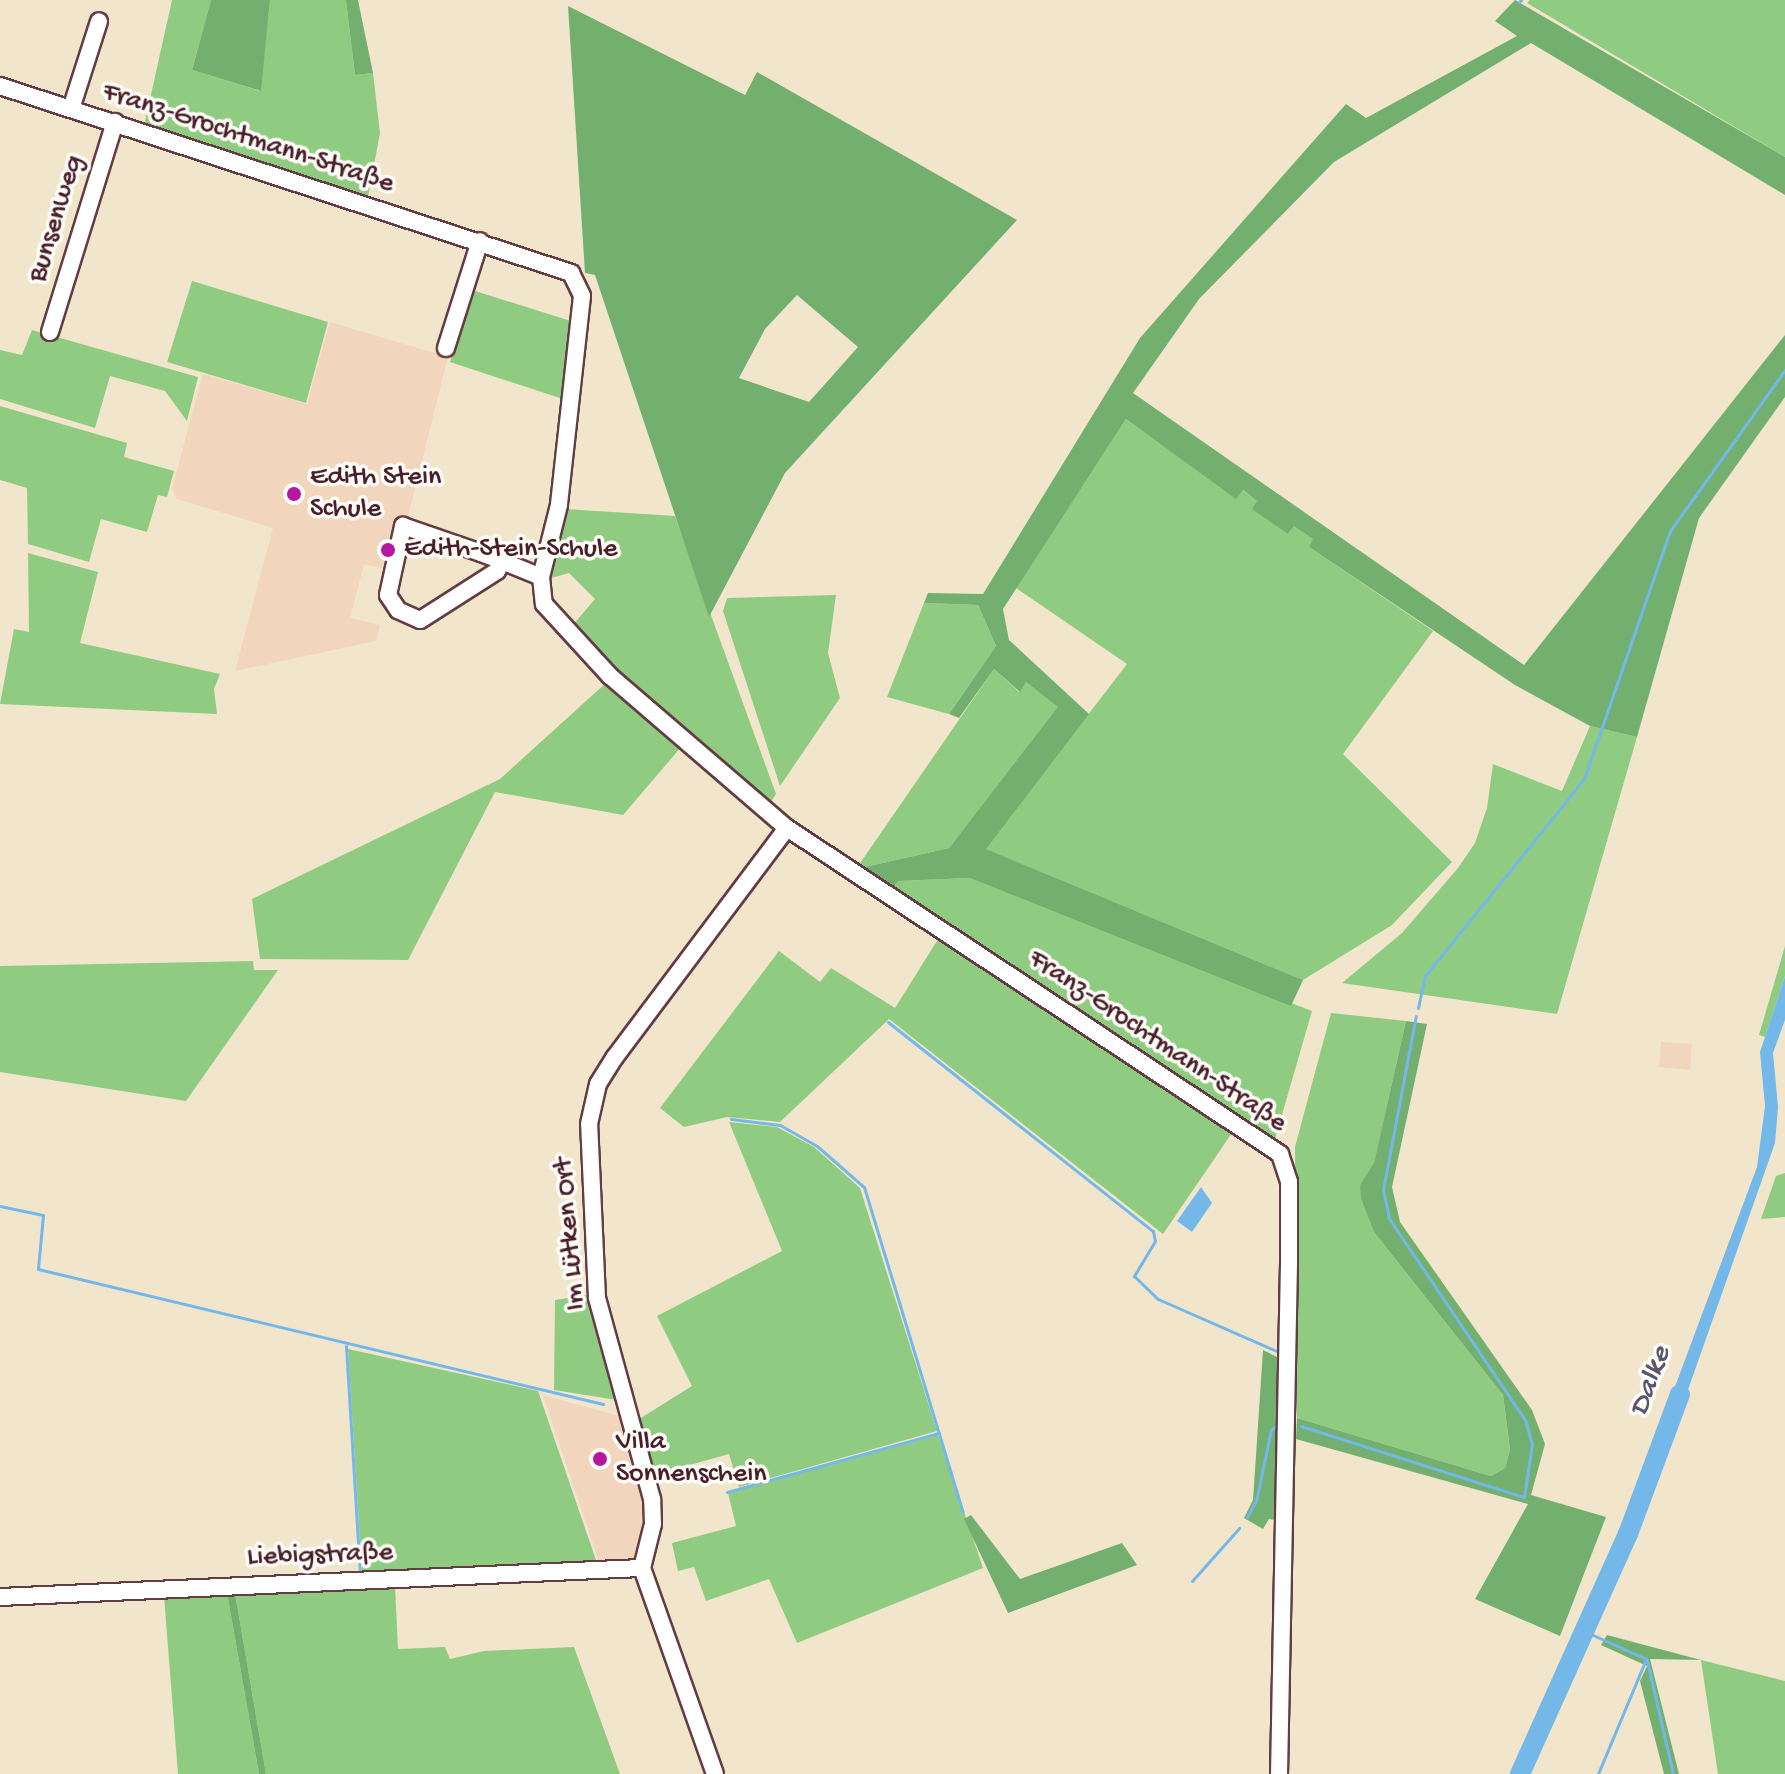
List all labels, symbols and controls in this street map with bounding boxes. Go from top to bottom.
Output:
street label: Franz-Grochtmann-Straße [98,76,398,202]
street label: Bunsenweg [22,152,92,286]
place label: Edith Stein Schule [310,461,441,527]
marker: Edith Stein Schule [285,485,303,503]
place label: Edith-Stein-Schule [404,533,618,567]
marker: Edith-Stein-Schule [379,541,397,559]
street label: Franz-Grochtmann-Straße [1021,943,1293,1141]
street label: Im Lütken Ort [548,1156,594,1312]
water label: Dalke [1623,1342,1681,1422]
place label: Villa Sonnenschein [616,1426,767,1492]
marker: Villa Sonnenschein [591,1450,609,1468]
street label: Liebigstraße [246,1537,394,1575]

